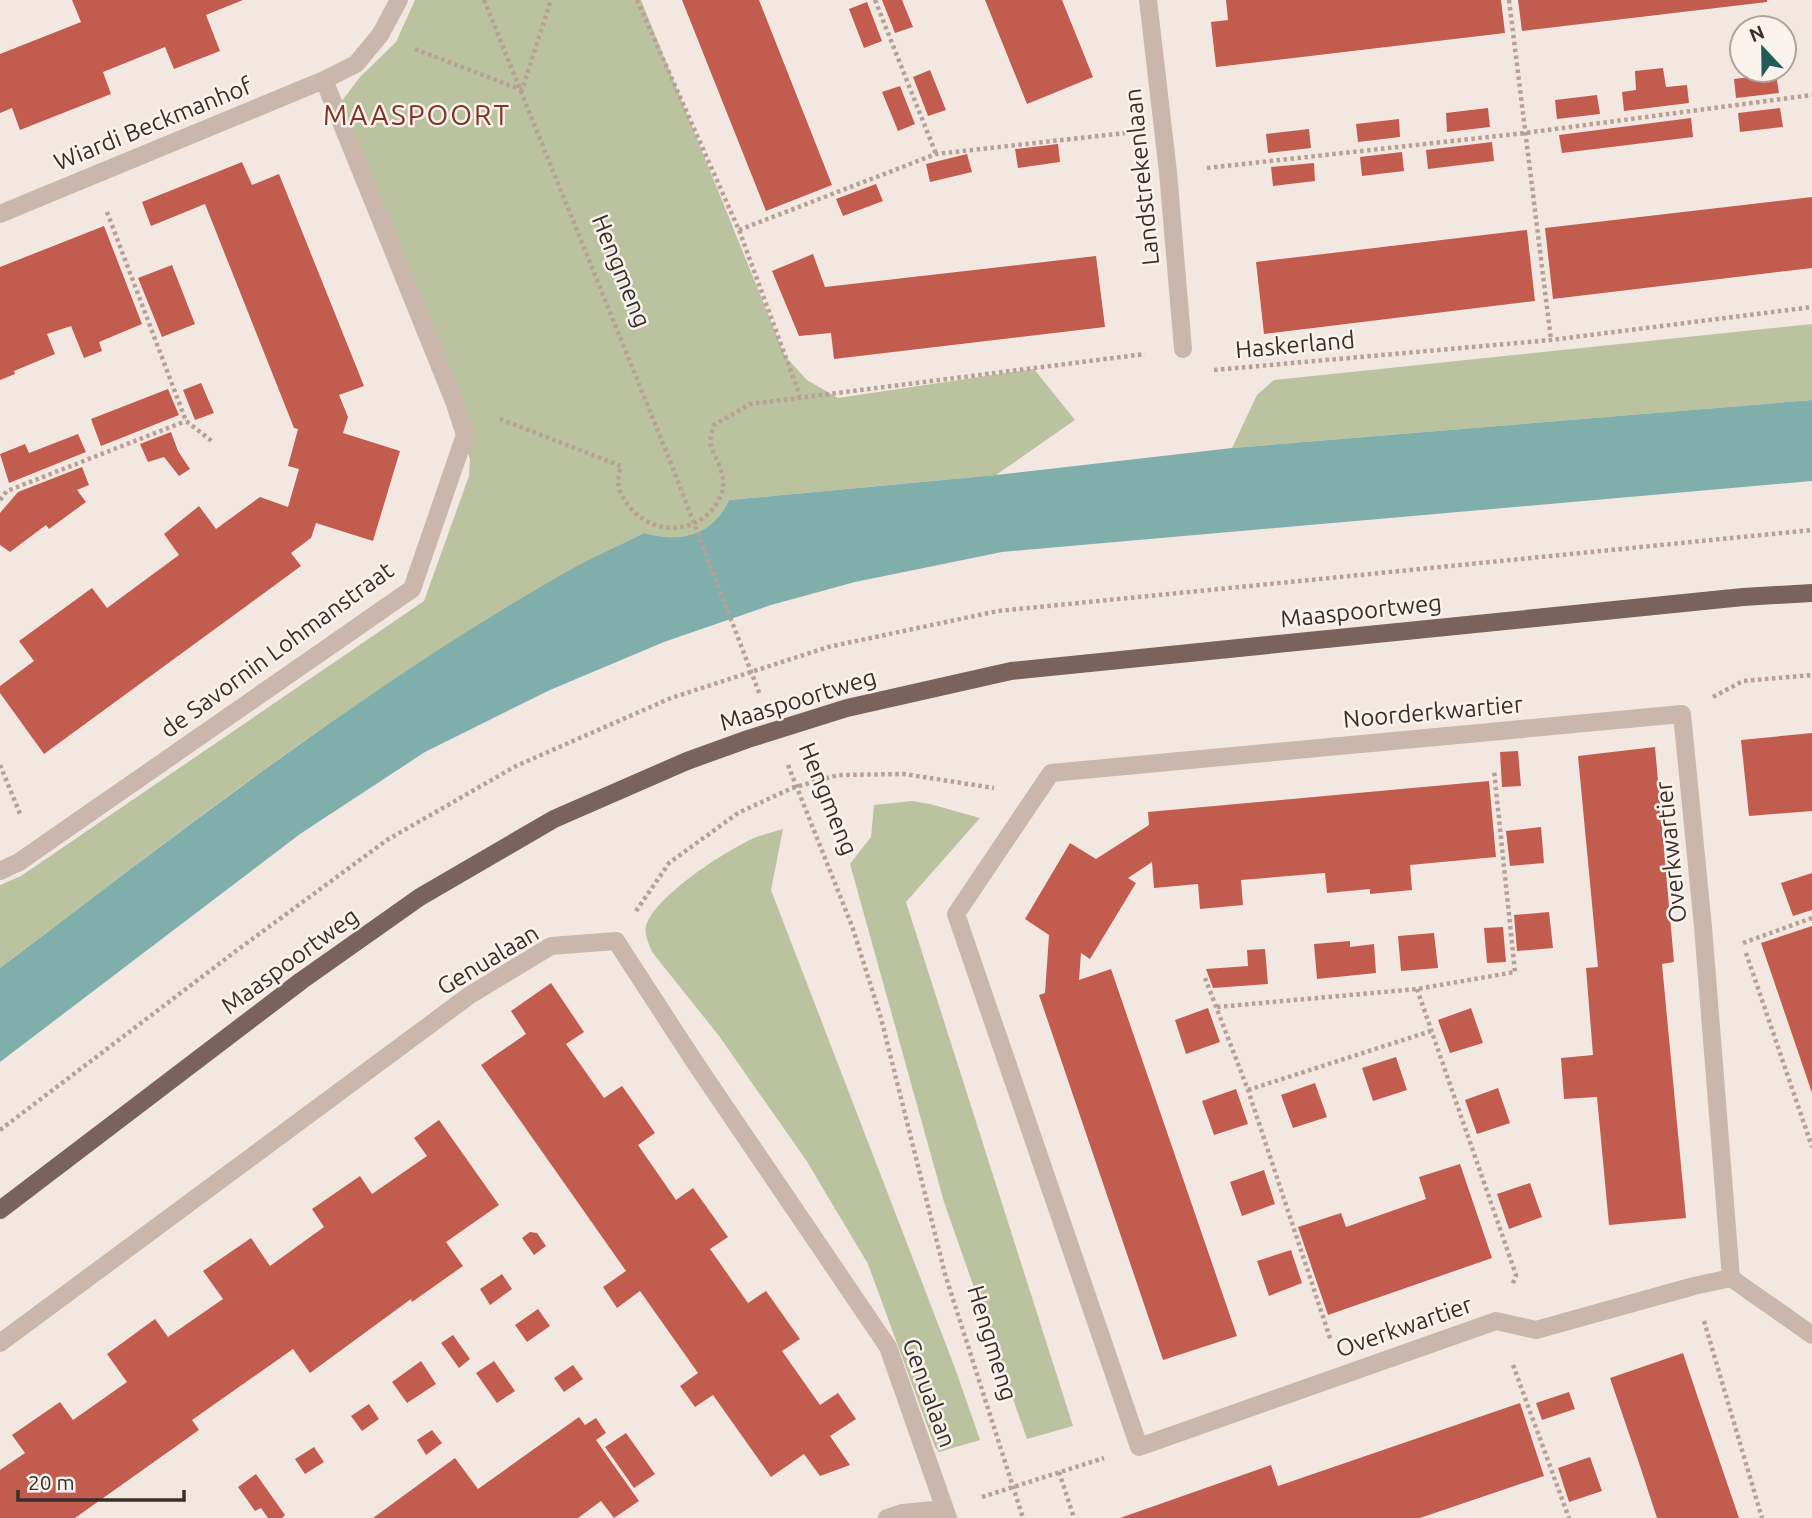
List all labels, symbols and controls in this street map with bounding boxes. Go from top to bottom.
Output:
north arrow [1728,14,1798,84]
text: N [1746,20,1767,46]
street label: Wiardi Beckmanhof [50,71,256,176]
street label: Landstrekenlaan [1119,87,1164,267]
district label: MAASPOORT [323,99,511,130]
street label: Hengmeng [587,211,656,331]
street label: Haskerland [1234,326,1356,363]
street label: de Savornin Lohmanstraat [155,556,399,743]
street label: Maaspoortweg [1279,589,1443,632]
street label: Maaspoortweg [716,663,879,736]
street label: Noorderkwartier [1342,690,1524,733]
street label: Hengmeng [794,739,863,859]
street label: Overkwartier [1650,780,1691,924]
street label: Maaspoortweg [216,902,363,1019]
street label: Genualaan [432,919,543,1000]
street label: Hengmeng [962,1282,1023,1404]
street label: Overkwartier [1332,1291,1476,1362]
street label: Genualaan [897,1335,962,1451]
scale bar [18,1458,184,1502]
text: 20 m [28,1470,75,1494]

